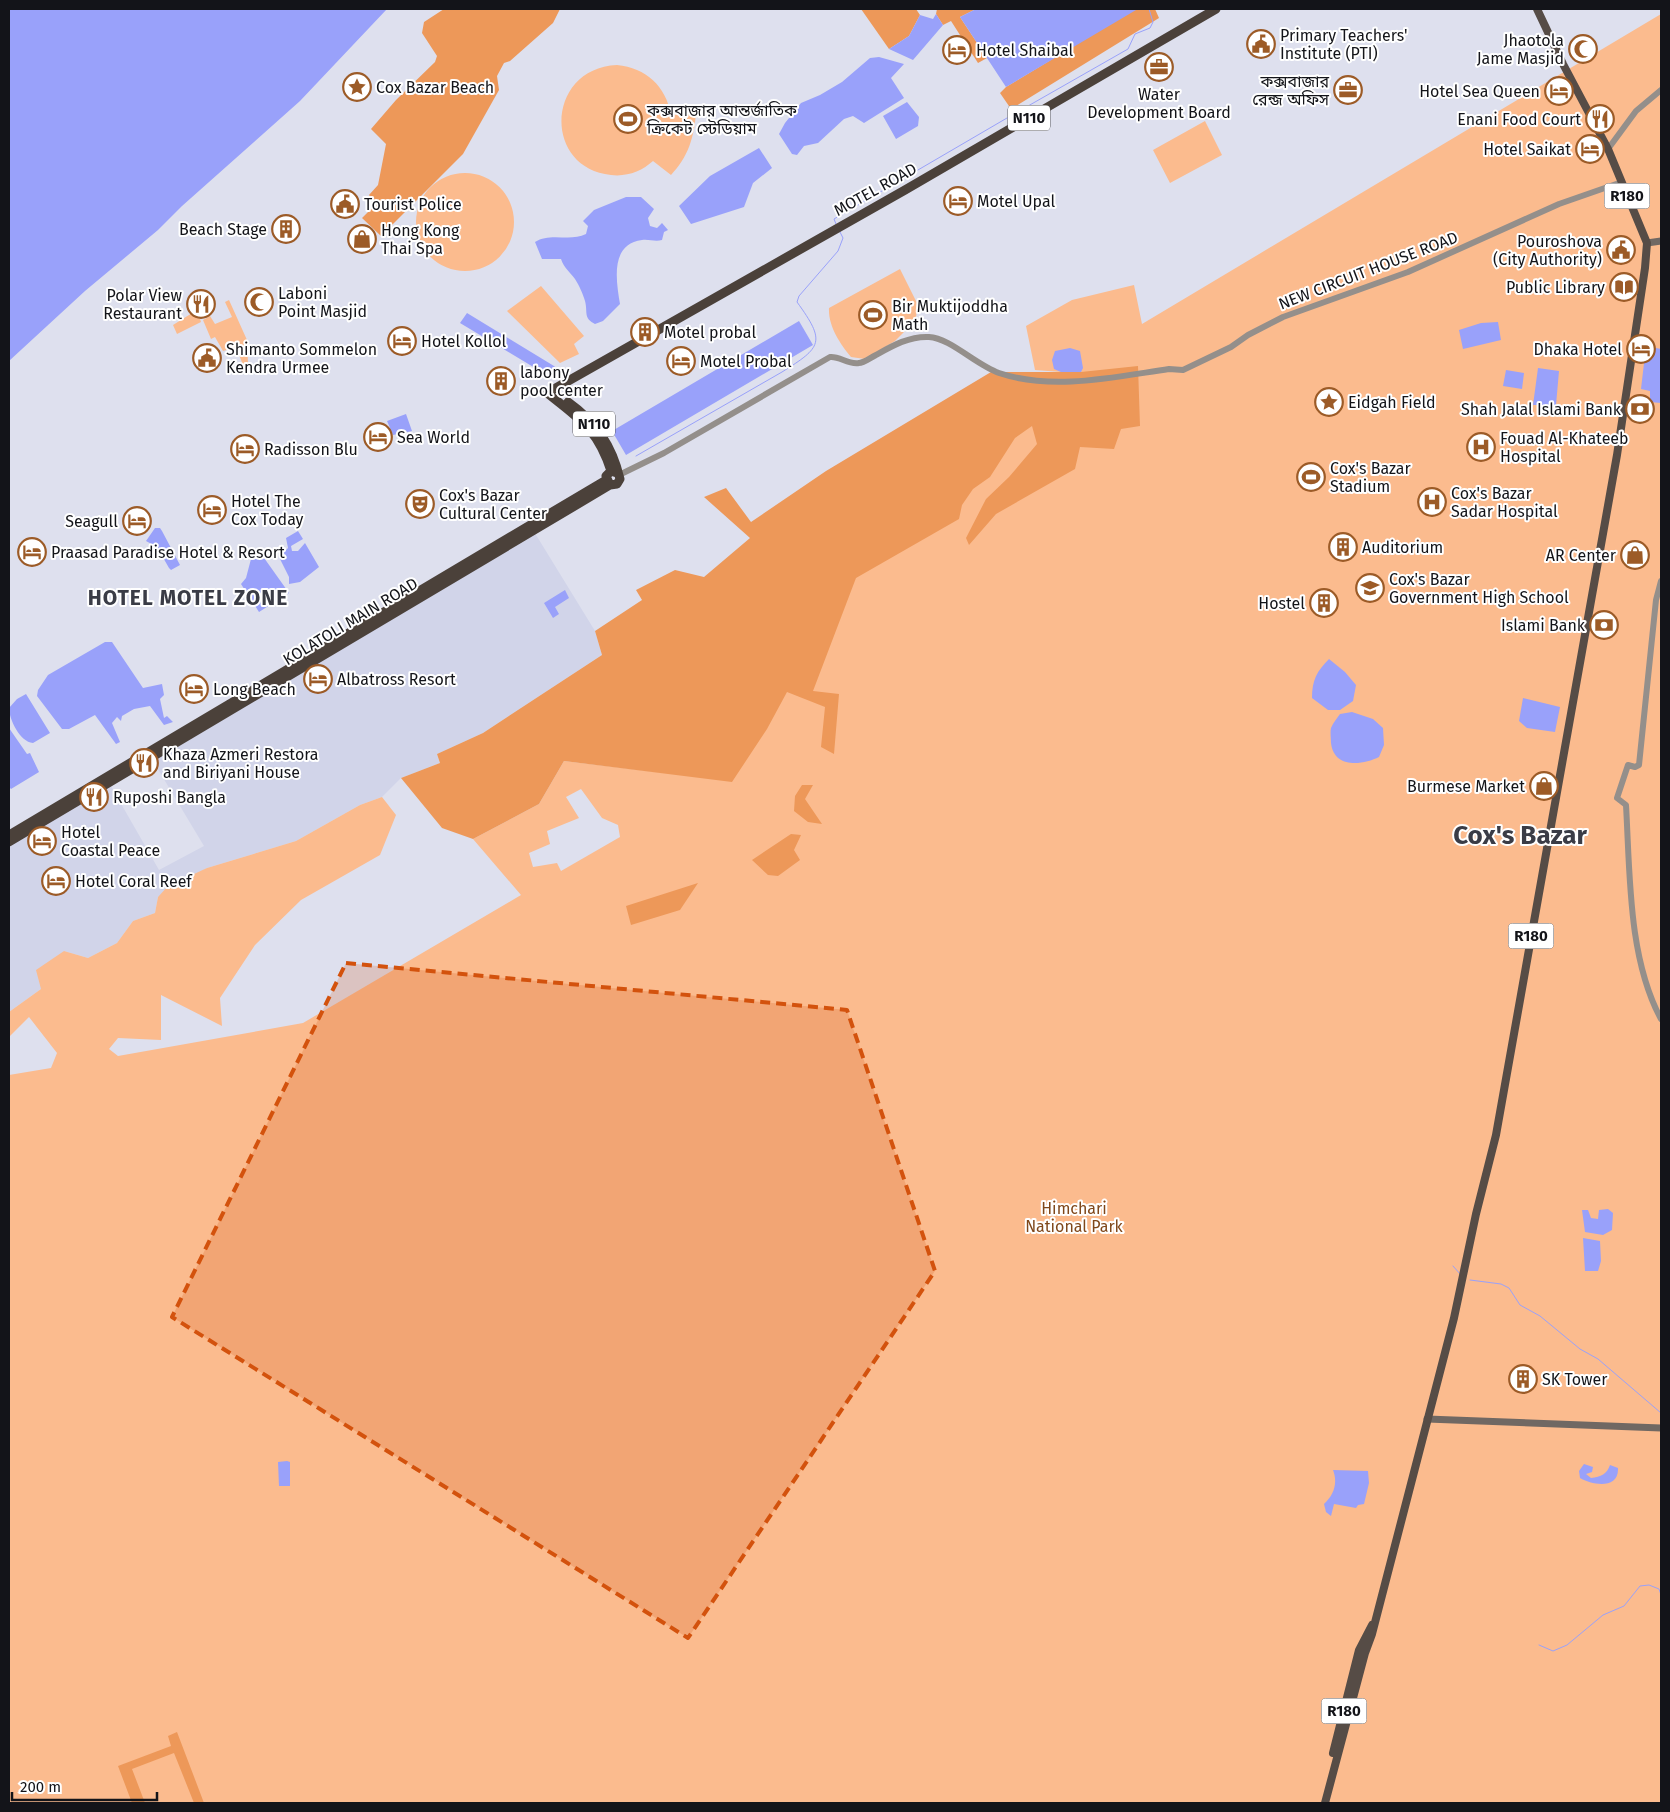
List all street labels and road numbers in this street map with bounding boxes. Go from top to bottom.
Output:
road number: N110 [1008,106,1050,130]
street label: MOTEL ROAD [831,159,920,220]
road number: R180 [1604,184,1650,208]
street label: NEW CIRCUIT HOUSE ROAD [1276,227,1461,314]
road number: N110 [573,412,615,436]
street label: KOLATOLI MAIN ROAD [279,574,421,669]
road number: R180 [1508,924,1554,948]
road number: R180 [1322,1698,1366,1724]

